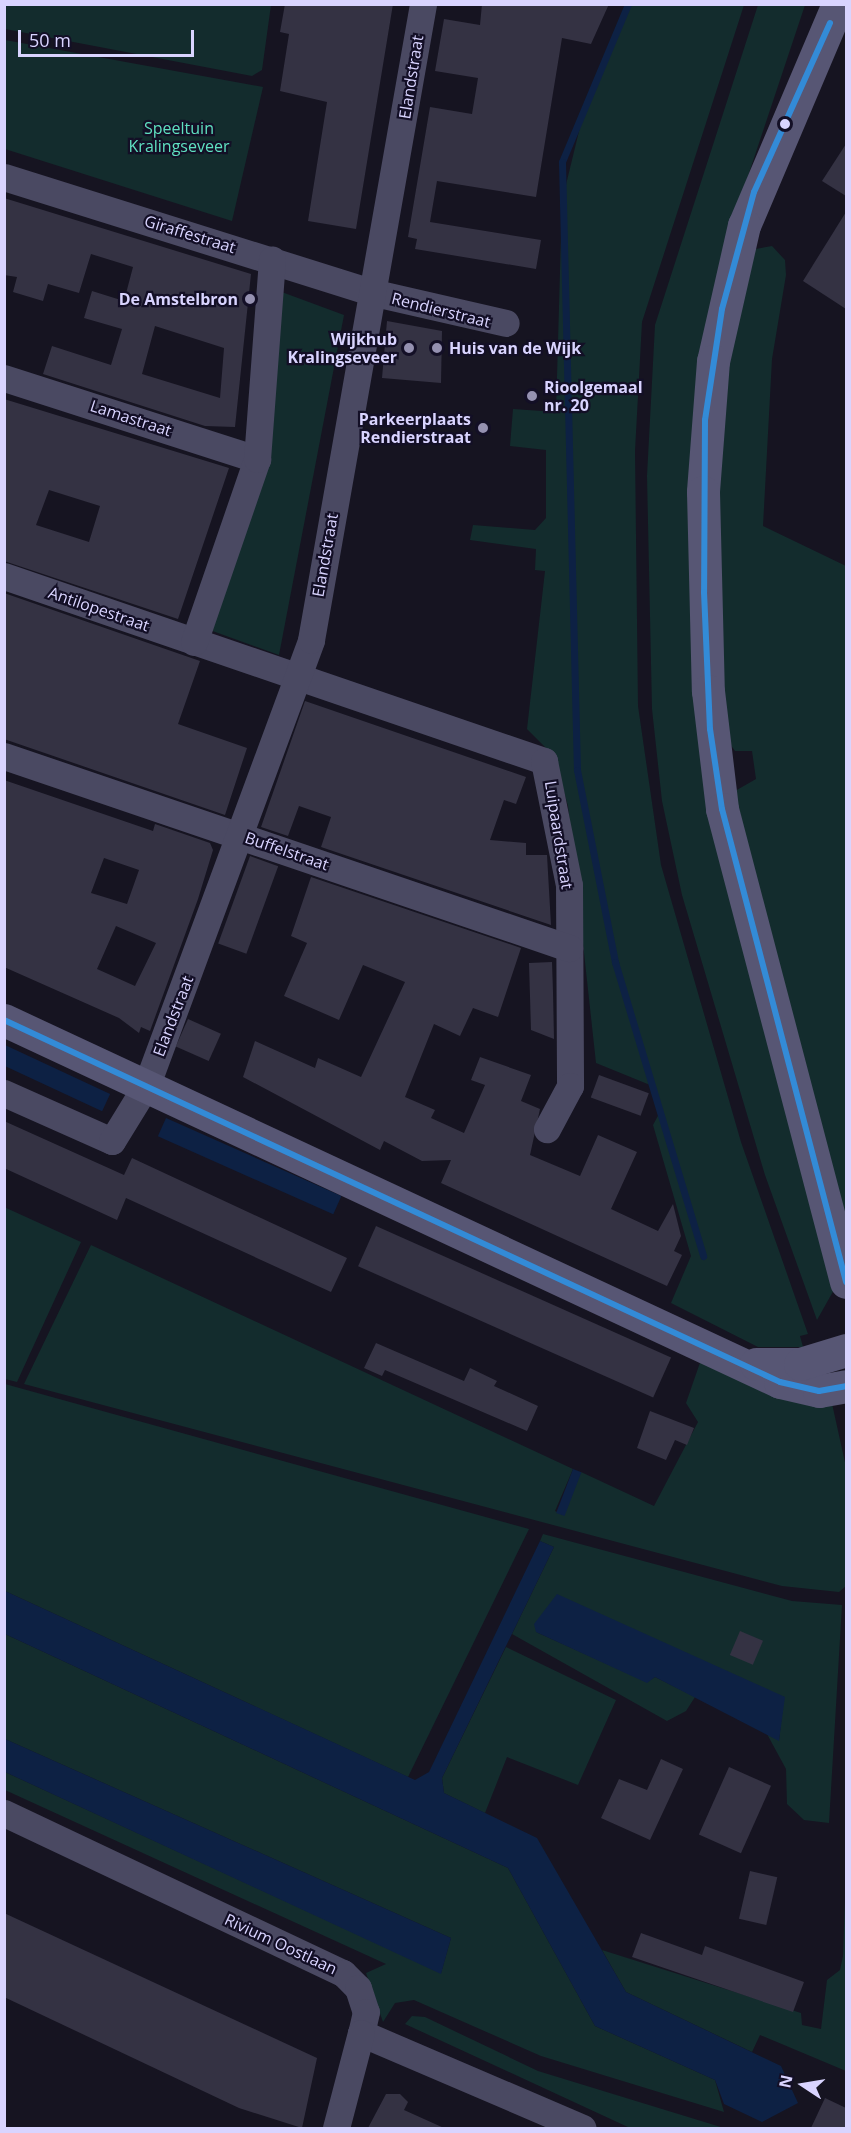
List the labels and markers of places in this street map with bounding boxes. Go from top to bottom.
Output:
unlabelled marker [779,118,791,130]
place label: De Amstelbron [119,289,238,309]
marker: De Amstelbron [243,292,257,306]
place label: Wijkhub Kralingseveer [287,329,397,367]
place label: Huis van de Wijk [449,338,581,358]
marker: Wijkhub Kralingseveer [402,341,416,355]
marker: Huis van de Wijk [430,341,444,355]
place label: Rioolgemaal nr. 20 [544,377,643,415]
marker: Rioolgemaal nr. 20 [525,389,539,403]
place label: Parkeerplaats Rendierstraat [359,409,471,447]
marker: Parkeerplaats Rendierstraat [476,421,490,435]

